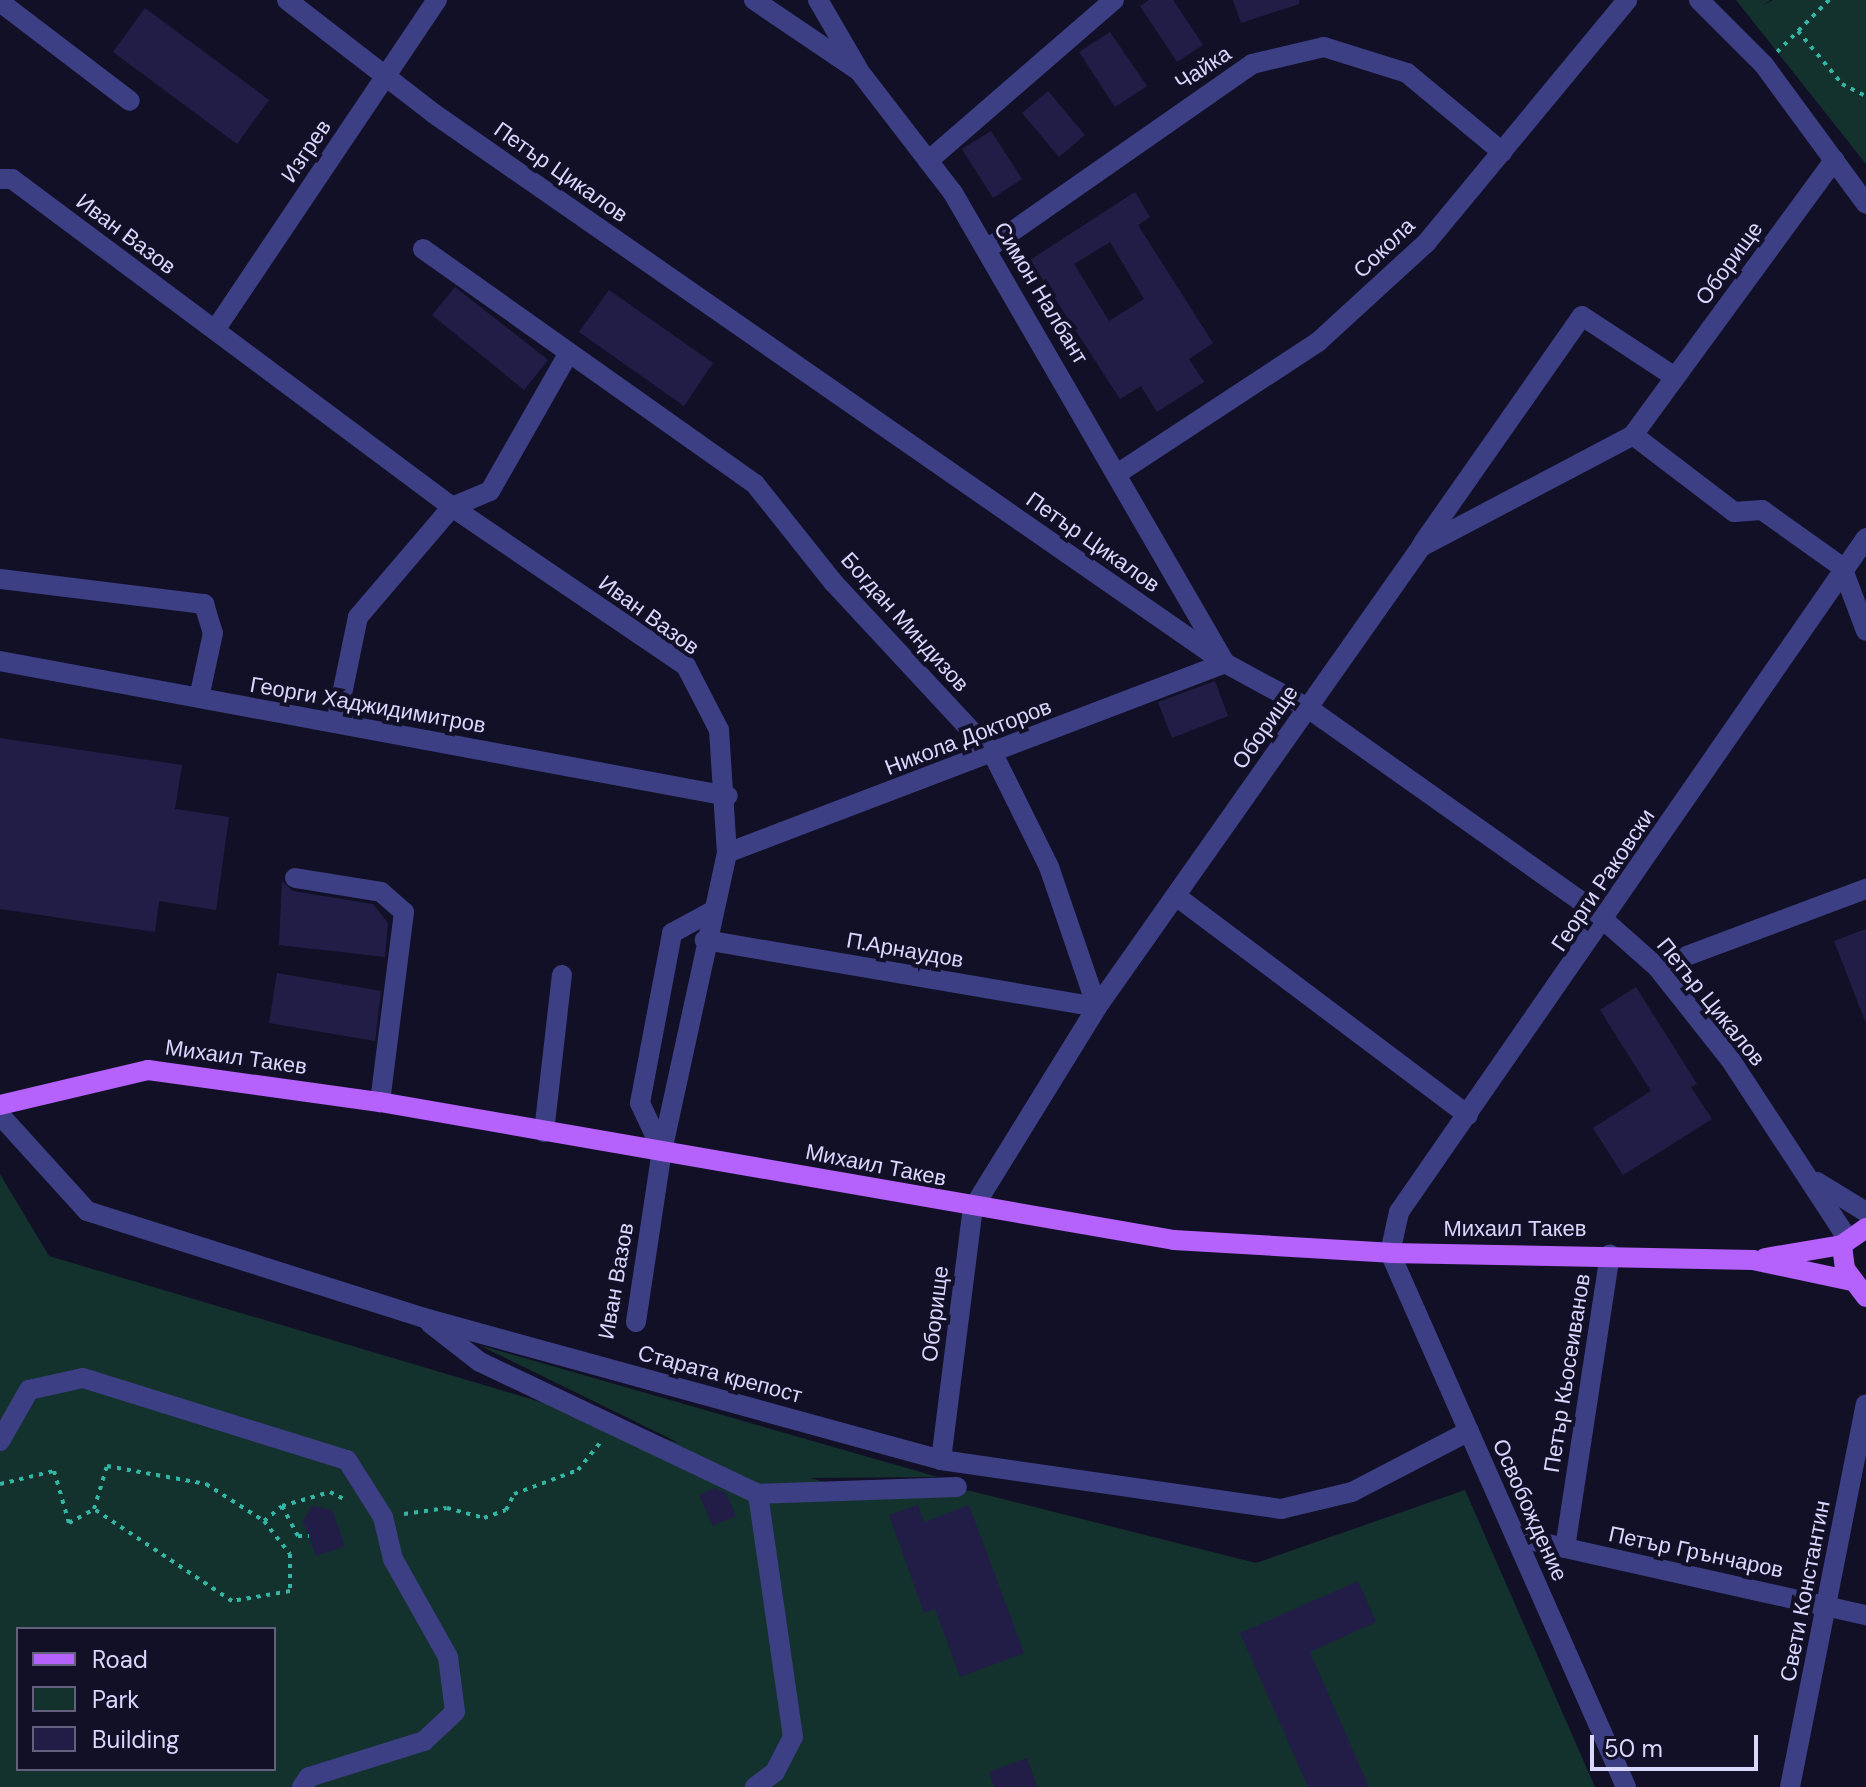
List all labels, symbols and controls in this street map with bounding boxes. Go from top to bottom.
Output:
street label: Чайка [1170,40,1236,96]
street label: Изгрев [275,115,337,187]
street label: Петър Цикалов [489,116,633,228]
street label: Иван Вазов [71,188,181,280]
street label: Сокола [1348,213,1420,283]
street label: Оборище [1690,216,1768,310]
street label: Симон Налбант [988,217,1094,369]
street label: Петър Цикалов [1021,486,1165,598]
street label: Богдан Миндизов [835,547,975,697]
street label: Иван Вазов [594,570,704,660]
street label: Георги Хаджидимитров [248,671,488,739]
street label: Оборище [1226,680,1304,774]
street label: Никола Докторов [881,693,1055,781]
street label: Георги Раковски [1546,804,1660,956]
street label: П.Арнаудов [844,927,966,973]
street label: Петър Цикалов [1651,933,1771,1071]
street label: Михаил Такев [163,1034,309,1080]
street label: Михаил Такев [803,1138,949,1192]
street label: Михаил Такев [1443,1216,1587,1242]
street label: Иван Вазов [593,1221,639,1341]
street label: Оборище [916,1264,954,1364]
street label: Петър Кьосеиванов [1538,1272,1596,1474]
street label: Старата крепост [635,1339,805,1409]
street label: Освобождение [1487,1435,1573,1585]
street label: Свети Константин [1774,1498,1836,1684]
street label: Петър Грънчаров [1606,1521,1786,1583]
legend [16,1627,276,1771]
text: Road [92,1644,148,1675]
text: Park [92,1684,139,1715]
scale bar [1594,1719,1762,1769]
text: Building [92,1724,179,1755]
text: 50 m [1604,1733,1663,1764]

